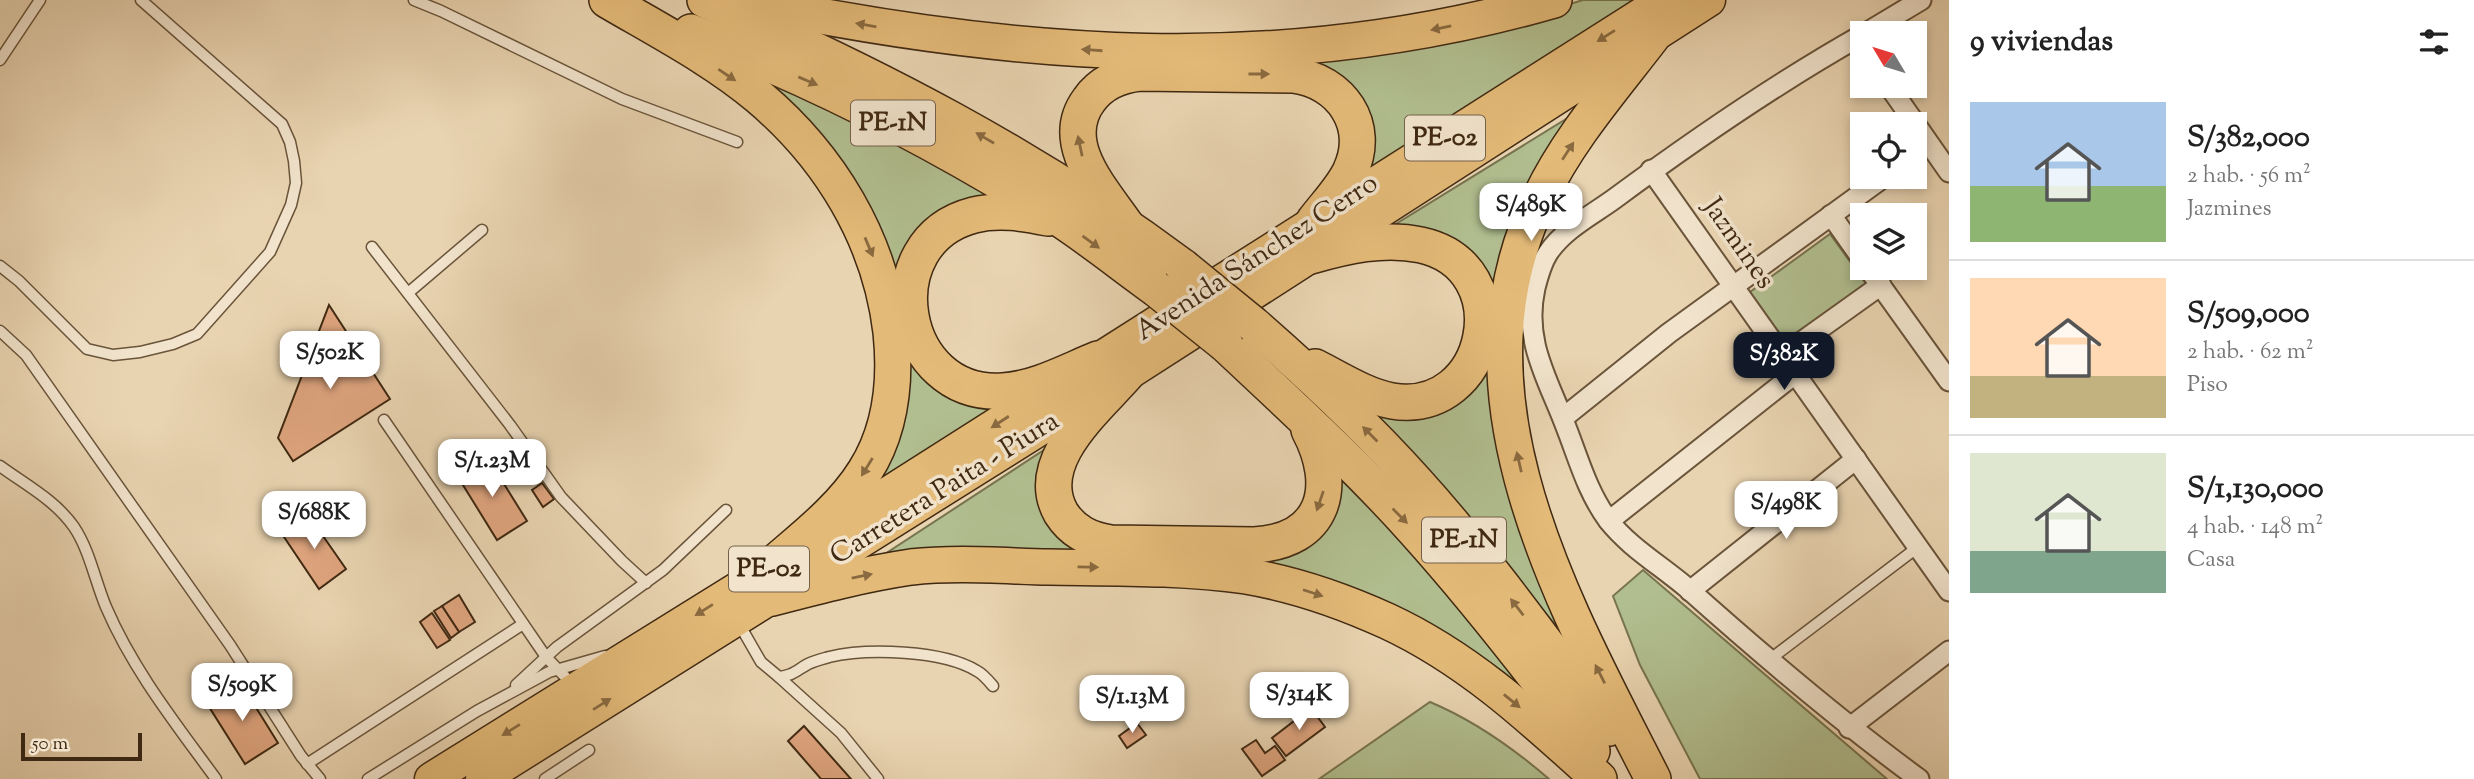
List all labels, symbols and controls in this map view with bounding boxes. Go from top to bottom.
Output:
one-way arrow [855,19,877,30]
north arrow [1850,21,1927,98]
map controls [1850,21,1927,280]
text: 9 viviendas [1970,21,2113,64]
one-way arrow [1430,22,1452,33]
icon: filters [2415,23,2453,61]
one-way arrow [1597,30,1616,43]
one-way arrow [1081,44,1103,55]
one-way arrow [718,68,737,81]
one-way arrow [1248,68,1270,80]
one-way arrow [798,76,819,87]
road number: PE-1N [851,100,935,146]
button: locate [1850,112,1927,189]
road number: PE-02 [1405,116,1485,160]
text: S/382,000 [2187,117,2310,160]
icon: home [2026,130,2110,214]
one-way arrow [975,132,995,144]
one-way arrow [1074,135,1085,157]
one-way arrow [1561,142,1574,161]
text: 2 hab. · 56 m² [2187,160,2311,193]
street label: Avenida Sánchez Cerro [1128,164,1386,352]
pin: S/489K [1474,184,1588,243]
text: S/489K [1495,189,1567,222]
street label: Jazmines [1691,189,1784,298]
text: Jazmines [2187,193,2272,226]
button: layers [1850,203,1927,280]
one-way arrow [1082,235,1100,249]
one-way arrow [864,237,875,258]
text: S/509,000 [2187,293,2310,336]
icon: home [2026,306,2110,390]
pin: S/502K [273,332,387,391]
pin: S/382K [1727,332,1841,392]
text: 2 hab. · 62 m² [2187,336,2314,369]
text: S/502K [296,337,364,370]
text: S/382K [1749,338,1819,371]
text: Piso [2187,369,2228,402]
street label: Carretera Paita - Piura [823,402,1067,576]
one-way arrow [990,415,1009,428]
one-way arrow [1362,426,1378,443]
pin: S/1.23M [427,440,557,499]
text: S/1.23M [454,445,530,478]
one-way arrow [1513,451,1524,473]
one-way arrow [860,457,873,476]
text: S/1,130,000 [2187,468,2324,511]
icon: home [2026,481,2110,565]
pin: S/498K [1729,482,1843,541]
text: S/498K [1751,487,1821,520]
pin: S/688K [257,491,371,551]
one-way arrow [1314,491,1325,512]
text: S/688K [278,497,350,530]
one-way arrow [1391,507,1408,524]
text: 4 hab. · 148 m² [2187,511,2323,544]
road number: PE-1N [1422,518,1506,562]
text: Casa [2187,544,2235,577]
road number: PE-02 [729,547,809,592]
one-way arrow [1077,562,1099,573]
one-way arrow [851,570,873,581]
one-way arrow [1303,589,1324,599]
one-way arrow [1510,598,1525,616]
one-way arrow [695,603,714,616]
pin: S/509K [185,664,299,723]
one-way arrow [1594,664,1605,684]
text: S/509K [207,669,277,702]
pin: S/314K [1242,672,1356,732]
pin: S/1.13M [1067,676,1197,735]
text: S/314K [1266,678,1332,711]
text: S/1.13M [1095,681,1169,714]
one-way arrow [1502,694,1520,709]
one-way arrow [593,697,612,710]
one-way arrow [501,723,520,736]
scale bar [21,730,142,762]
text: 50 m [32,731,68,758]

